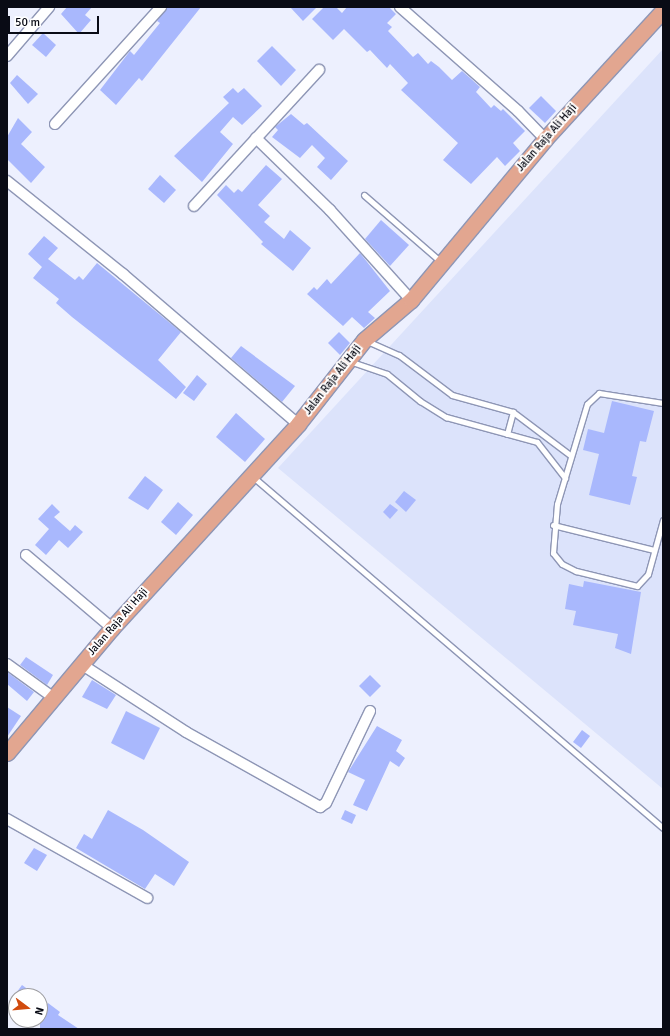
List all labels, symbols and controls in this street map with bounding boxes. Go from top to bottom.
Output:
scale bar [10,8,101,34]
text: 50 m [15,15,40,30]
street label: Jalan Raja Ali Haji [514,102,580,174]
street label: Jalan Raja Ali Haji [302,342,364,418]
street label: Jalan Raja Ali Haji [85,586,151,658]
north arrow [8,988,48,1028]
text: N [32,1006,46,1017]

